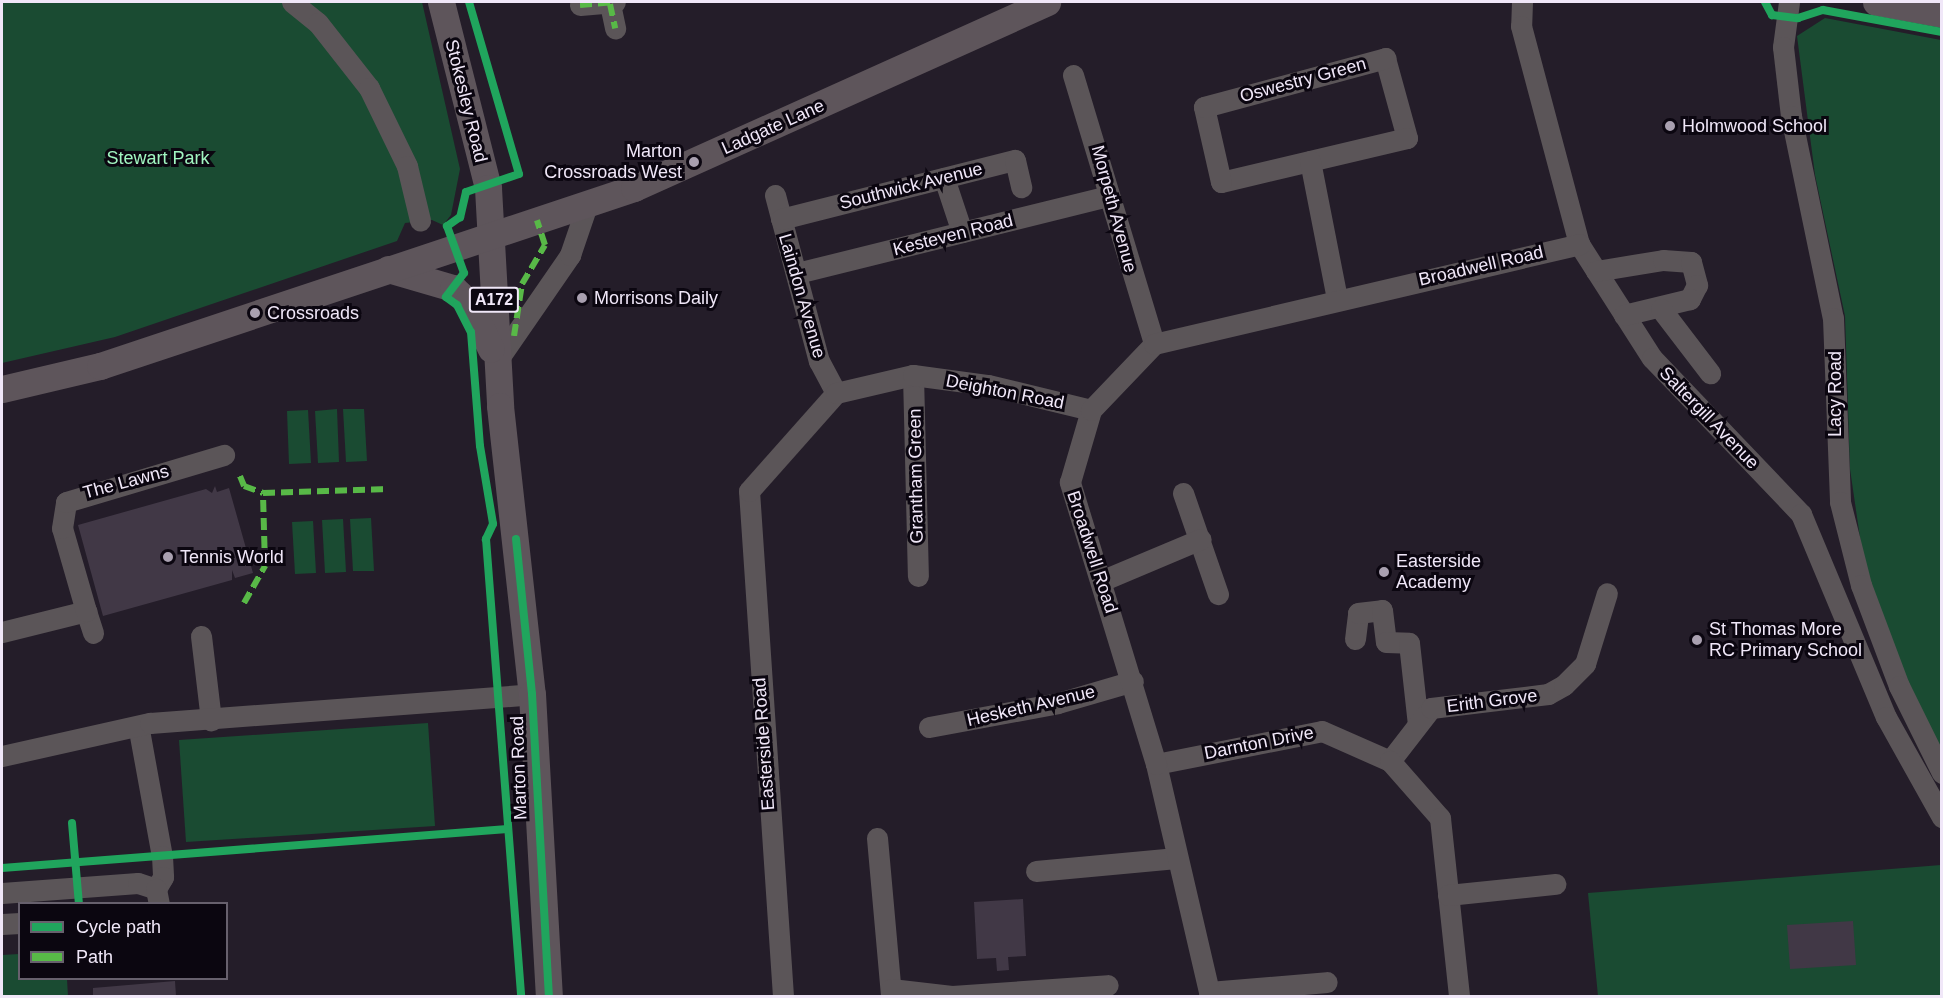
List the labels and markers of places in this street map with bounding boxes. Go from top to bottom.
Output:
place label: Holmwood School [1682,115,1827,137]
marker: Holmwood School [1663,119,1677,133]
place label: Marton Crossroads West [544,141,682,184]
marker: Marton Crossroads West [687,155,701,169]
place label: Morrisons Daily [594,287,718,309]
marker: Morrisons Daily [575,291,589,305]
place label: Crossroads [267,302,359,324]
marker: Crossroads [248,306,262,320]
place label: Tennis World [180,546,284,568]
marker: Tennis World [161,550,175,564]
place label: Easterside Academy [1396,551,1481,594]
marker: Easterside Academy [1377,565,1391,579]
place label: St Thomas More RC Primary School [1709,619,1862,662]
marker: St Thomas More RC Primary School [1690,633,1704,647]

